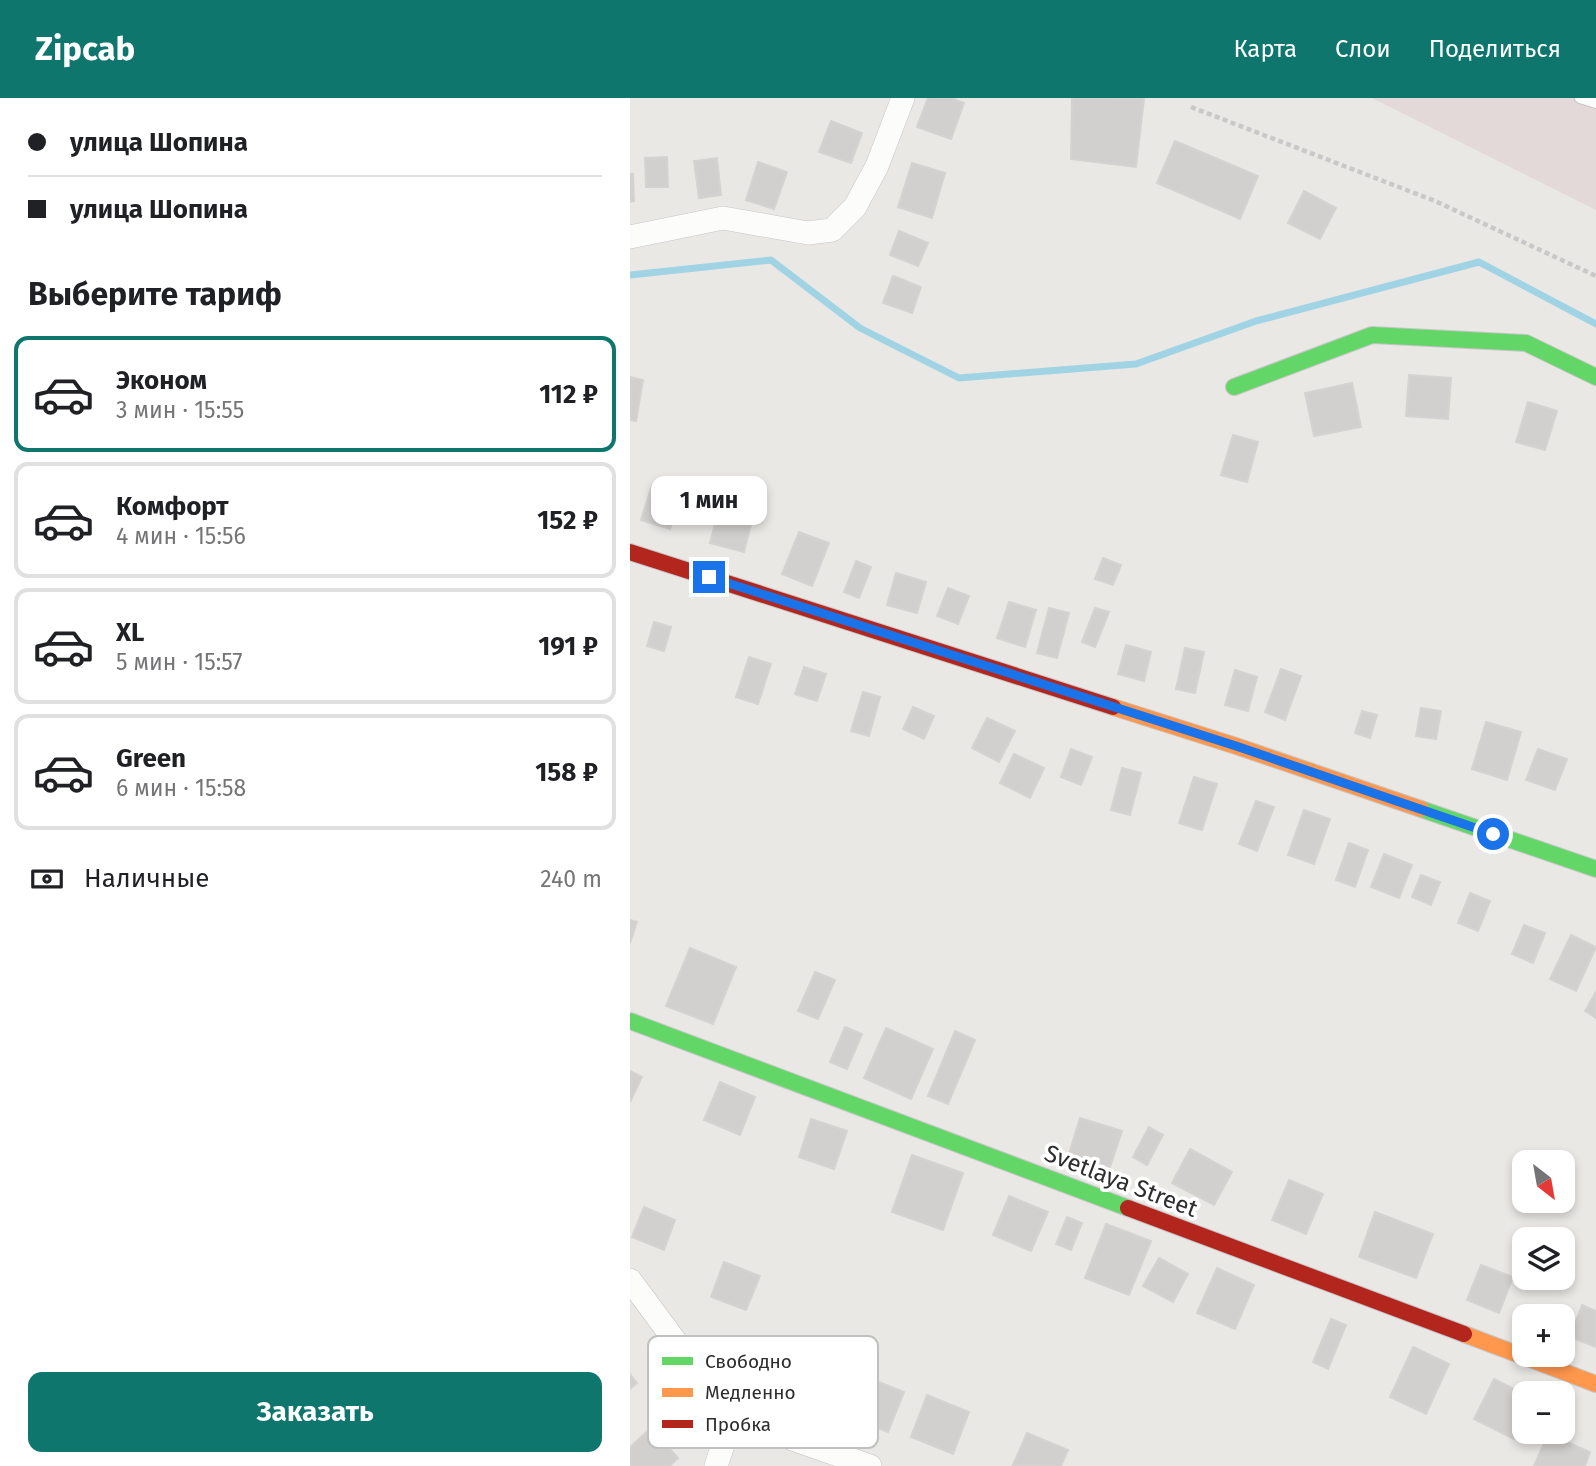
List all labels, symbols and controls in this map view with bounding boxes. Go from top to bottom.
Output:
text: Zipcab [35,29,135,69]
text: Карта [1233,35,1297,63]
text: Слои [1335,35,1391,63]
text: Поделиться [1429,35,1561,63]
text: улица Шопина [70,127,248,158]
text: улица Шопина [70,194,248,225]
text: Выберите тариф [28,275,282,313]
icon: car [32,363,95,426]
text: Эконом [116,365,207,396]
text: 112 ₽ [539,379,598,410]
text: 3 мин · 15:55 [116,396,244,424]
callout: 1 мин [651,476,767,524]
text: 1 мин [680,486,738,514]
icon: car [32,489,95,552]
text: Комфорт [116,491,229,522]
text: 152 ₽ [537,505,598,536]
text: 4 мин · 15:56 [116,522,246,550]
route end [693,561,725,593]
icon: car [32,615,95,678]
text: XL [116,617,144,648]
text: 191 ₽ [538,631,598,662]
text: 5 мин · 15:57 [116,648,242,676]
icon: car [32,741,95,804]
text: Green [116,743,186,774]
text: 158 ₽ [535,757,598,788]
text: 6 мин · 15:58 [116,774,246,802]
route start [1477,818,1509,850]
icon: cash [28,860,66,898]
text: Наличные [84,863,209,894]
text: 240 m [540,865,602,893]
street label: Svetlaya Street [1041,1139,1202,1223]
north arrow [1512,1150,1575,1213]
map controls [1512,1150,1575,1444]
button: layers [1512,1227,1575,1290]
button: + [1512,1304,1575,1367]
legend [648,1336,878,1448]
text: Свободно [705,1350,792,1373]
button: Заказать [28,1372,602,1452]
text: Медленно [705,1381,796,1404]
button: − [1512,1381,1575,1444]
text: Пробка [705,1413,771,1436]

